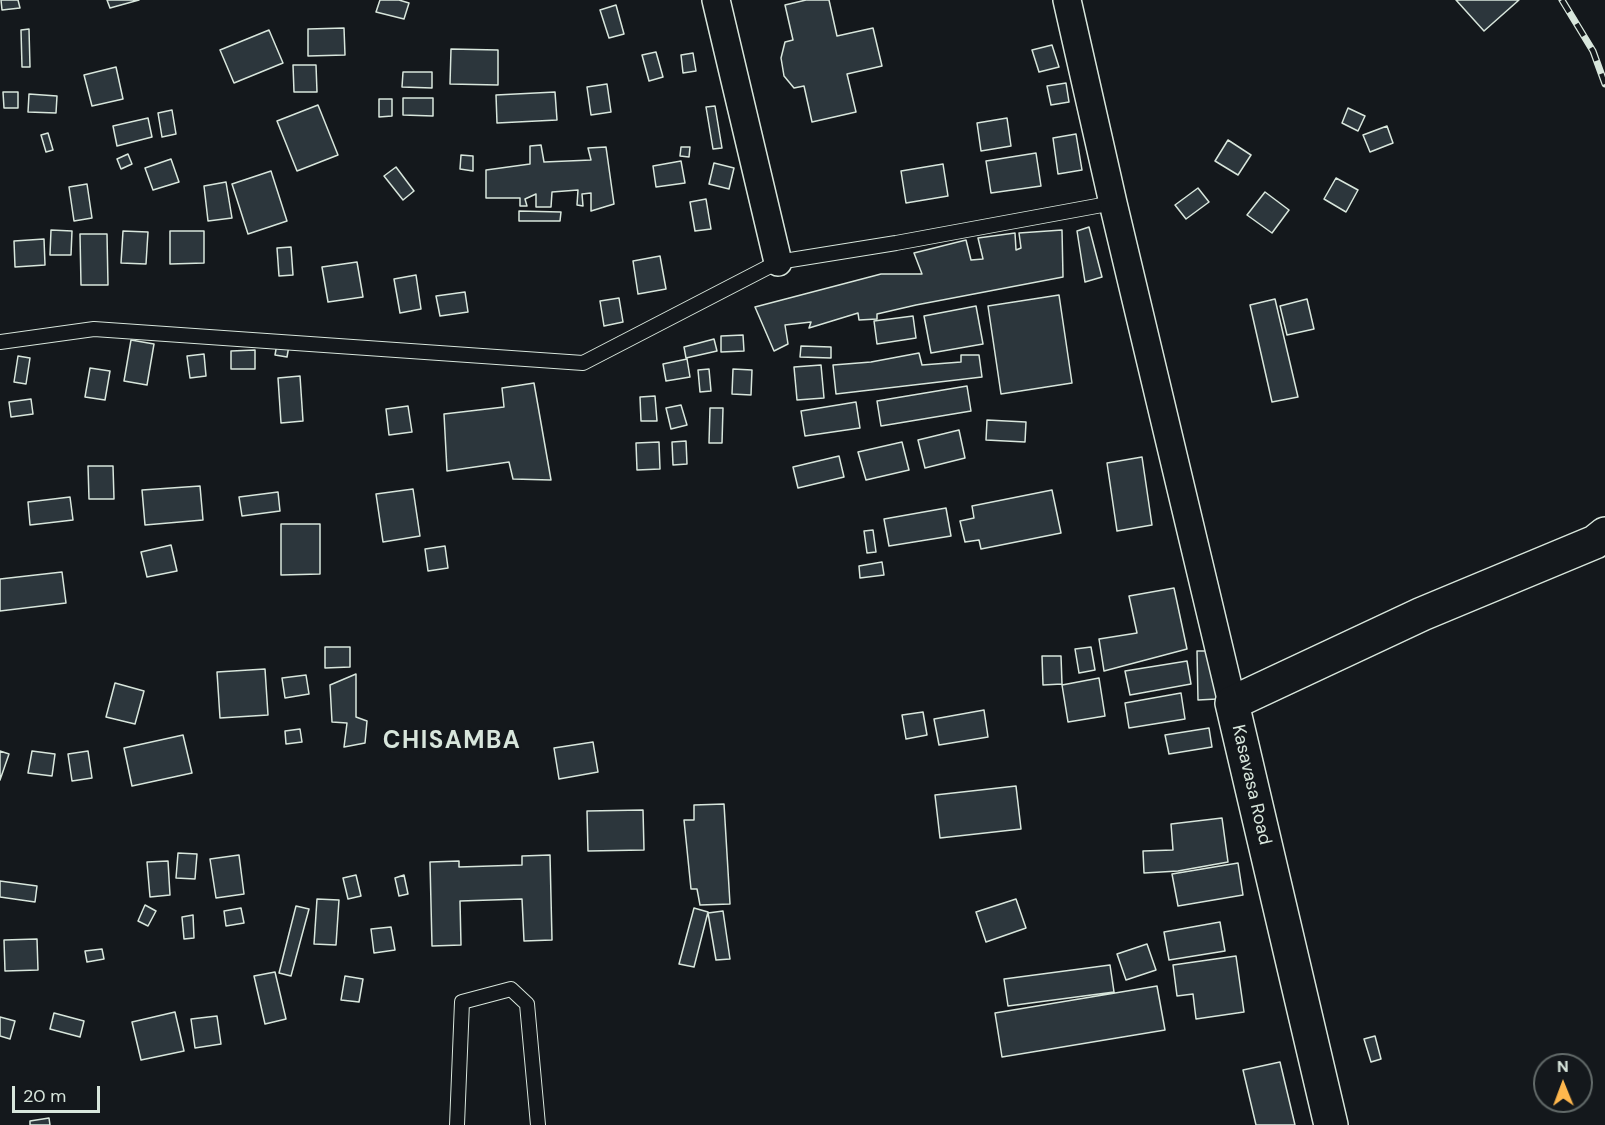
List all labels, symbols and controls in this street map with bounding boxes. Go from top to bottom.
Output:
street label: Kasavasa Road [1227,723,1275,847]
district label: CHISAMBA [383,728,521,756]
north arrow [1533,1053,1593,1113]
text: N [1557,1056,1569,1077]
scale bar [15,1074,104,1112]
text: 20 m [23,1084,66,1108]

